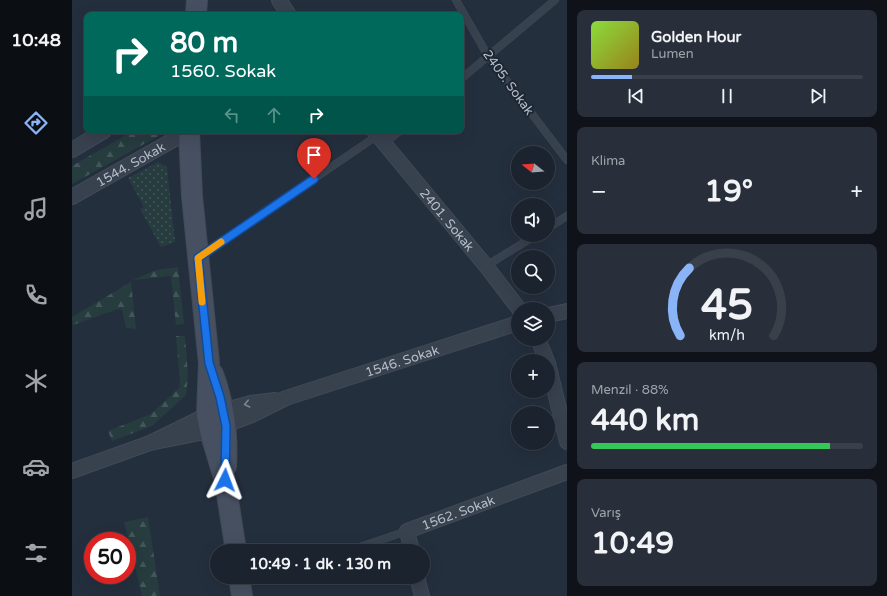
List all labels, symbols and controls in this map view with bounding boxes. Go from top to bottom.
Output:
text: 80 m [170,26,238,60]
icon: right [104,28,156,80]
text: Golden Hour [651,28,741,46]
text: 10:48 [11,29,61,51]
text: Lumen [651,46,694,62]
street label: 2405. Sokak [479,47,537,118]
text: 1560. Sokak [170,60,276,82]
icon: previous [625,85,647,107]
icon: pause [716,85,738,107]
icon: next [807,85,829,107]
icon: left [221,104,243,126]
icon: ahead [263,104,285,126]
icon: right [305,104,327,126]
icon: directions [22,109,50,137]
pin [297,138,331,179]
street label: 1544. Sokak [93,139,168,191]
icon: arrive [303,144,325,166]
north arrow [511,146,555,190]
map controls [511,146,555,450]
text: Klima [591,153,625,169]
text: 19° [704,173,753,210]
text: − [591,179,607,205]
text: + [851,179,863,205]
street label: 2401. Sokak [416,185,477,255]
icon: music [22,195,50,223]
button: sound [511,198,555,242]
button: search [511,250,555,294]
icon: phone [22,281,50,309]
text: 45 [701,281,753,331]
button: layers [511,302,555,346]
text: km/h [709,327,745,344]
street label: 1546. Sokak [363,342,441,381]
button: + [511,354,555,398]
icon: climate [22,367,50,395]
text: Menzil · 88% [591,382,669,398]
one-way arrow [244,400,250,408]
text: 440 km [591,402,699,439]
button: − [511,406,555,450]
icon: car [22,453,50,481]
position arrow [204,459,246,501]
street label: 1562. Sokak [420,492,497,534]
text: Varış [591,505,621,521]
text: 10:49 [591,525,674,562]
speed limit sign: 50 [84,532,136,584]
icon: filters [22,539,50,567]
text: 10:49 · 1 dk · 130 m [249,555,391,573]

